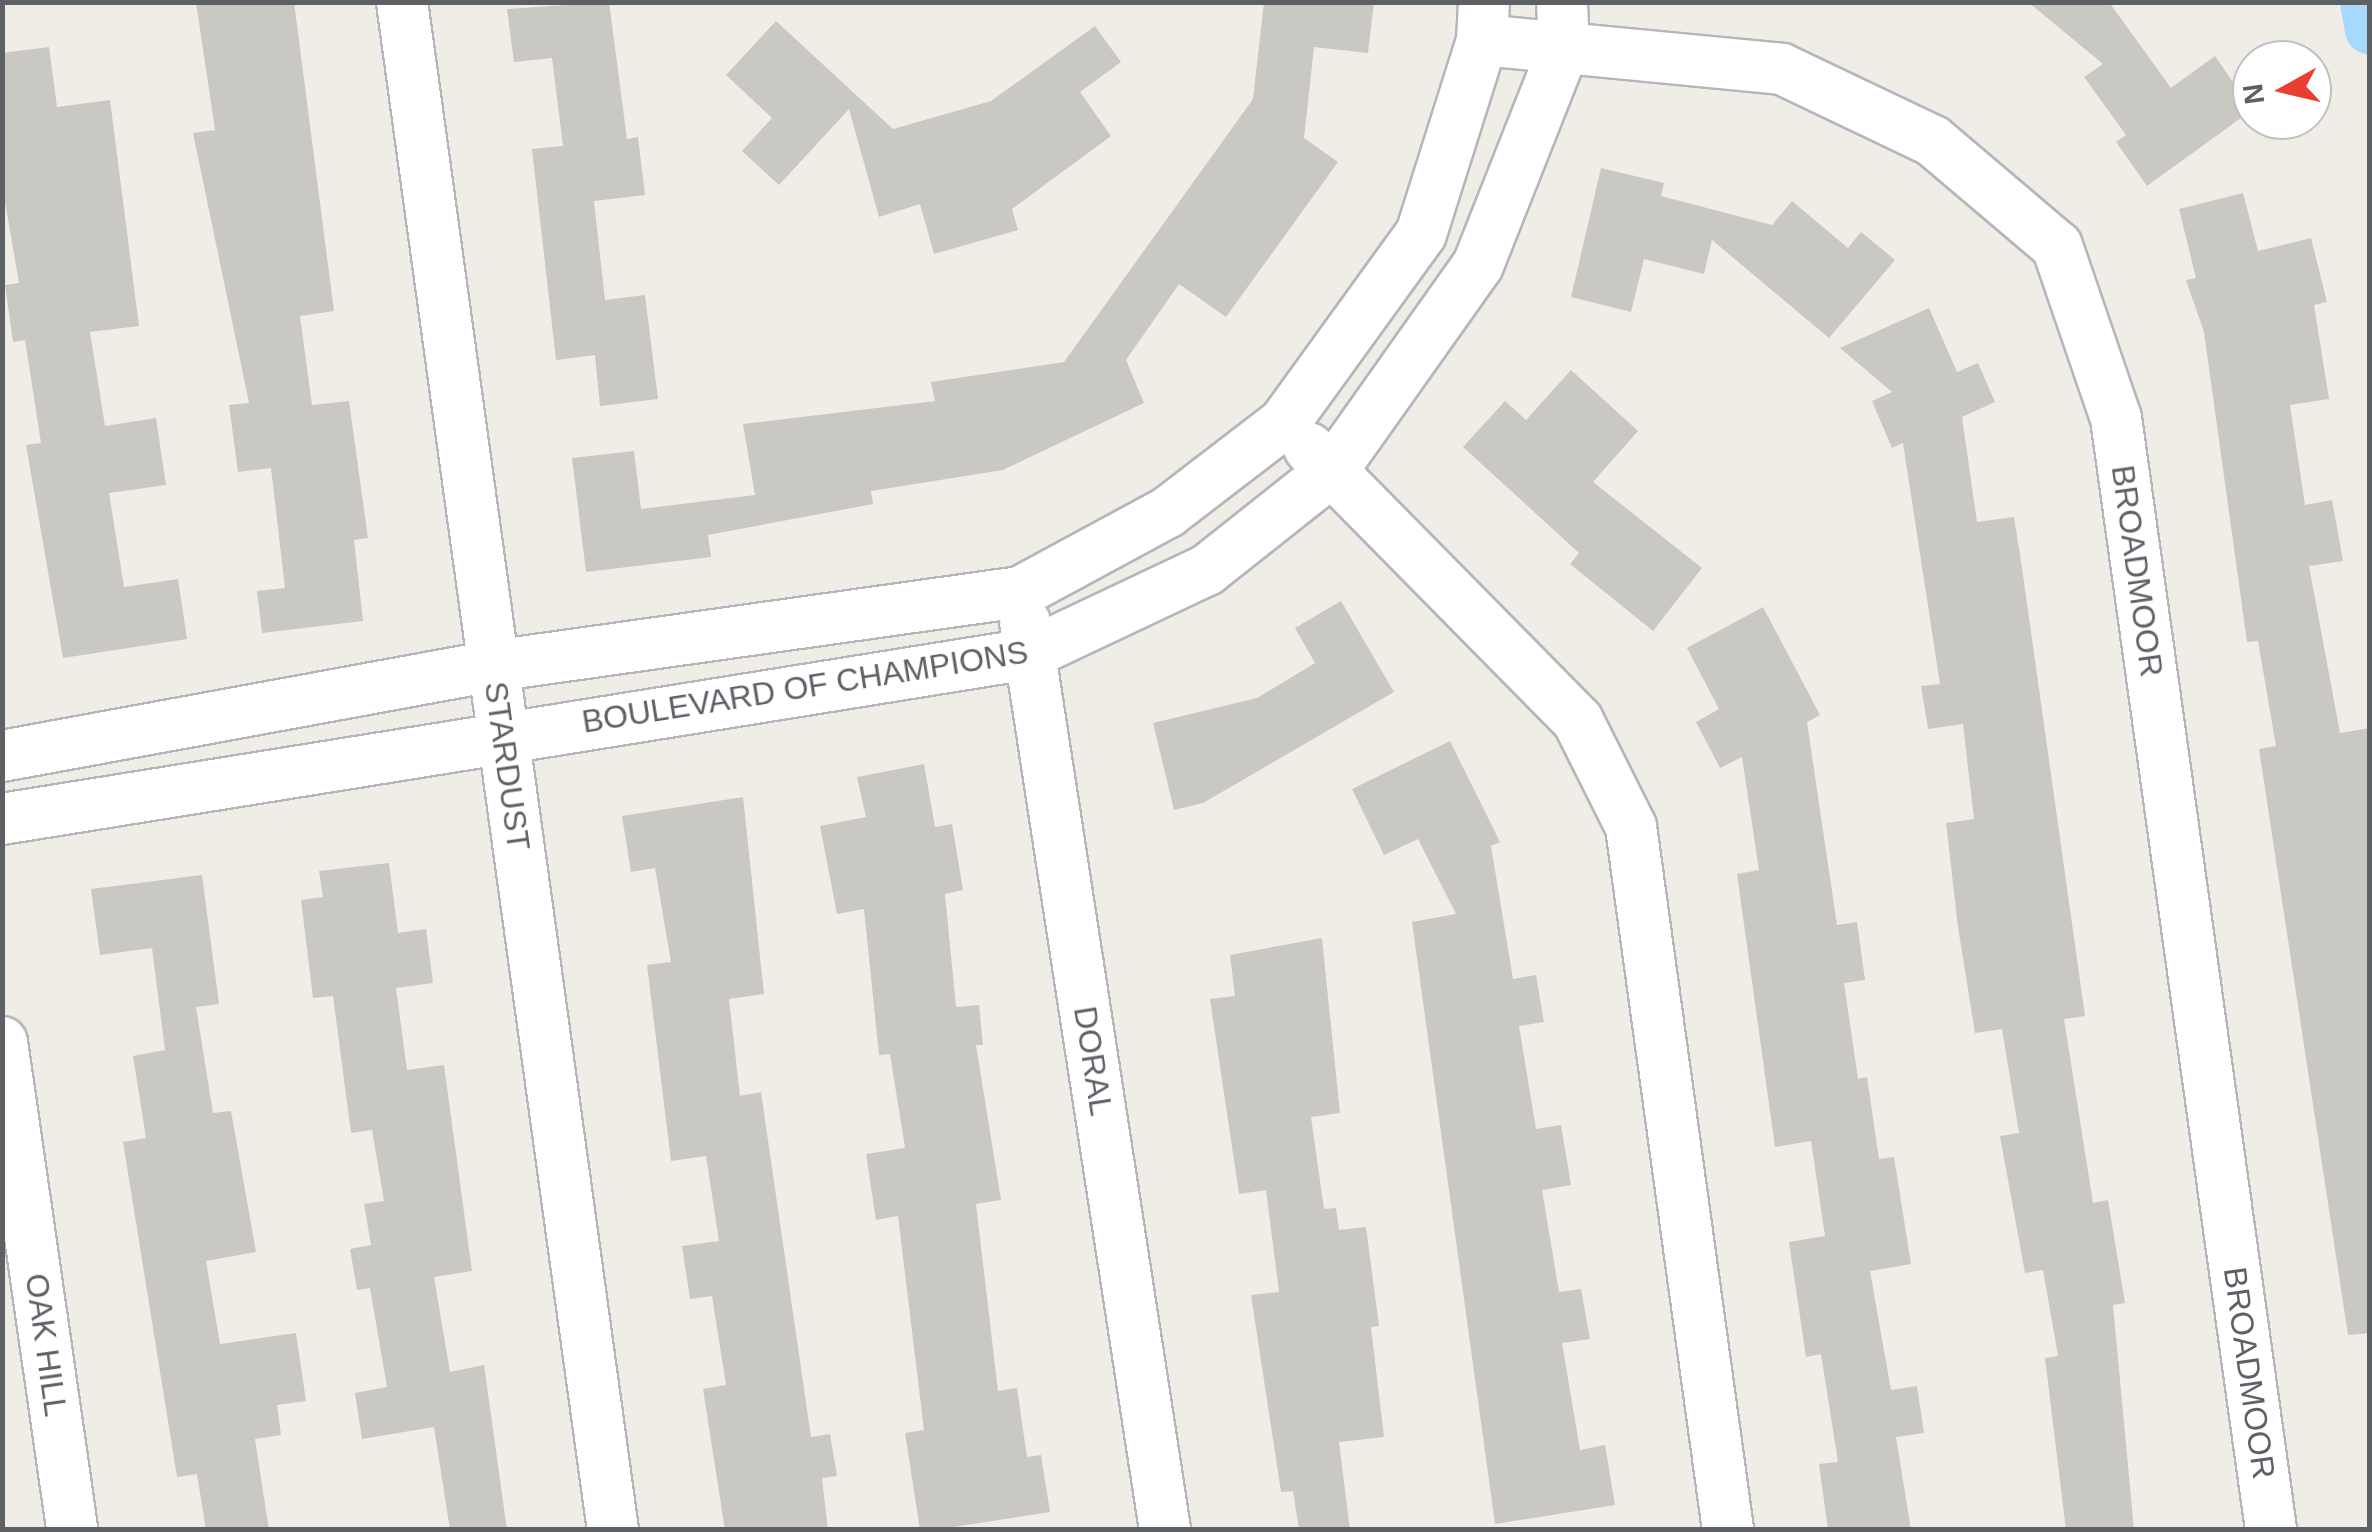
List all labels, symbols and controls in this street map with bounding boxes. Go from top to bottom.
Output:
north arrow [2232,40,2332,140]
text: N [2237,82,2271,106]
street label: BROADMOOR [2103,463,2171,679]
street label: BOULEVARD OF CHAMPIONS [579,633,1031,741]
street label: STARDUST [476,679,538,853]
street label: DORAL [1065,1004,1121,1118]
street label: BROADMOOR [2215,1265,2283,1481]
street label: OAK HILL [17,1271,75,1419]

